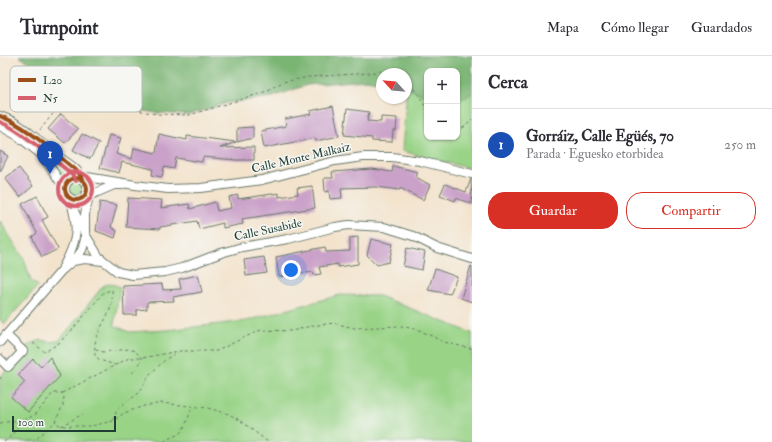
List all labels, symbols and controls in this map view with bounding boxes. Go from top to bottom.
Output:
text: Turnpoint [20,16,98,40]
text: Mapa [547,19,579,36]
text: Cómo llegar [601,19,669,36]
text: Guardados [691,19,752,36]
legend [10,66,142,112]
north arrow [376,68,412,104]
map controls [424,68,460,140]
button: + [424,68,460,104]
text: Cerca [488,72,528,93]
text: L20 [43,74,63,87]
text: N5 [43,92,58,105]
button: − [424,104,460,140]
text: Gorráiz, Calle Egüés, 70 [526,127,674,146]
text: 1 [499,137,503,153]
text: 250 m [724,137,756,153]
street label: Calle Monte Malkaiz [250,139,352,177]
pin: 1 [37,141,63,174]
text: Parada · Eguesko etorbidea [526,146,664,162]
button: Guardar [488,192,618,229]
button: Compartir [626,192,756,229]
street label: Calle Susabide [233,215,303,245]
your location [281,260,301,280]
scale bar [12,414,116,433]
text: 100 m [18,416,44,429]

